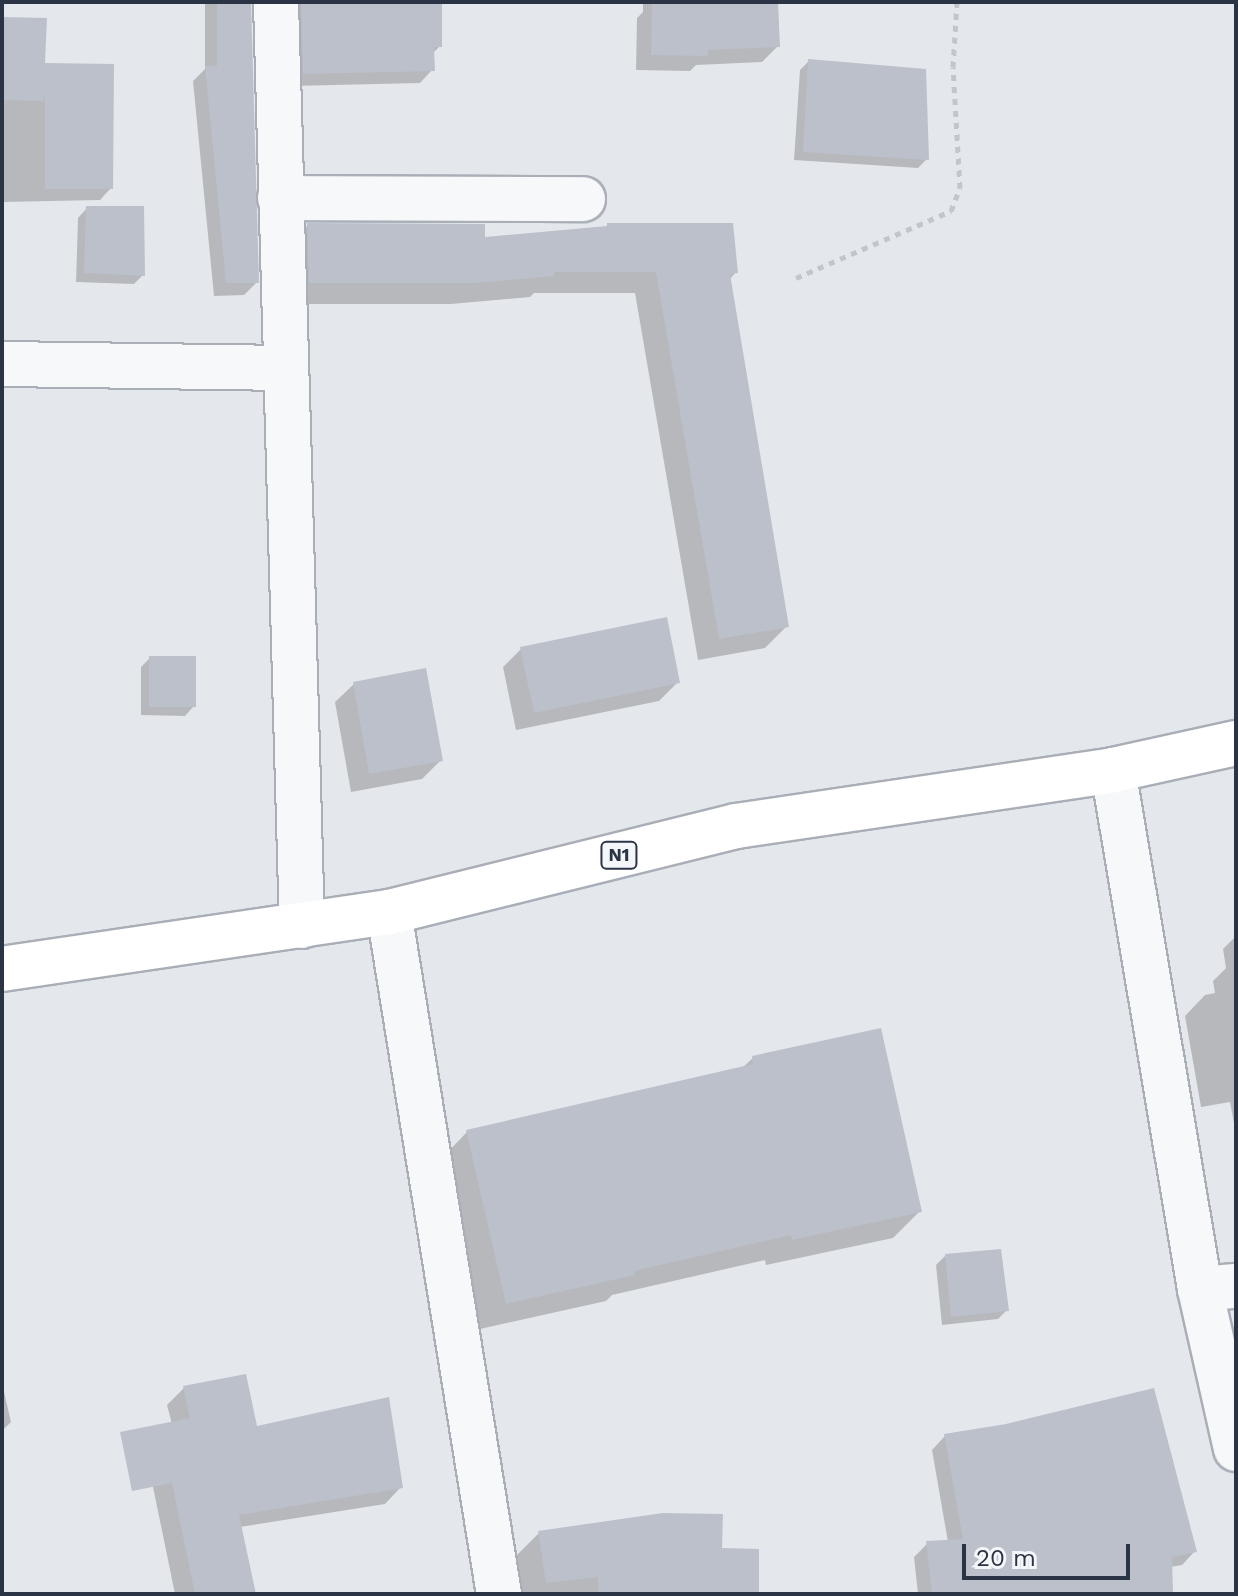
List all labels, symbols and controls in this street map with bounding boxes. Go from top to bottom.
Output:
road number: N1 [599,841,639,869]
scale bar [966,1528,1134,1578]
text: 20 m [976,1544,1036,1572]

